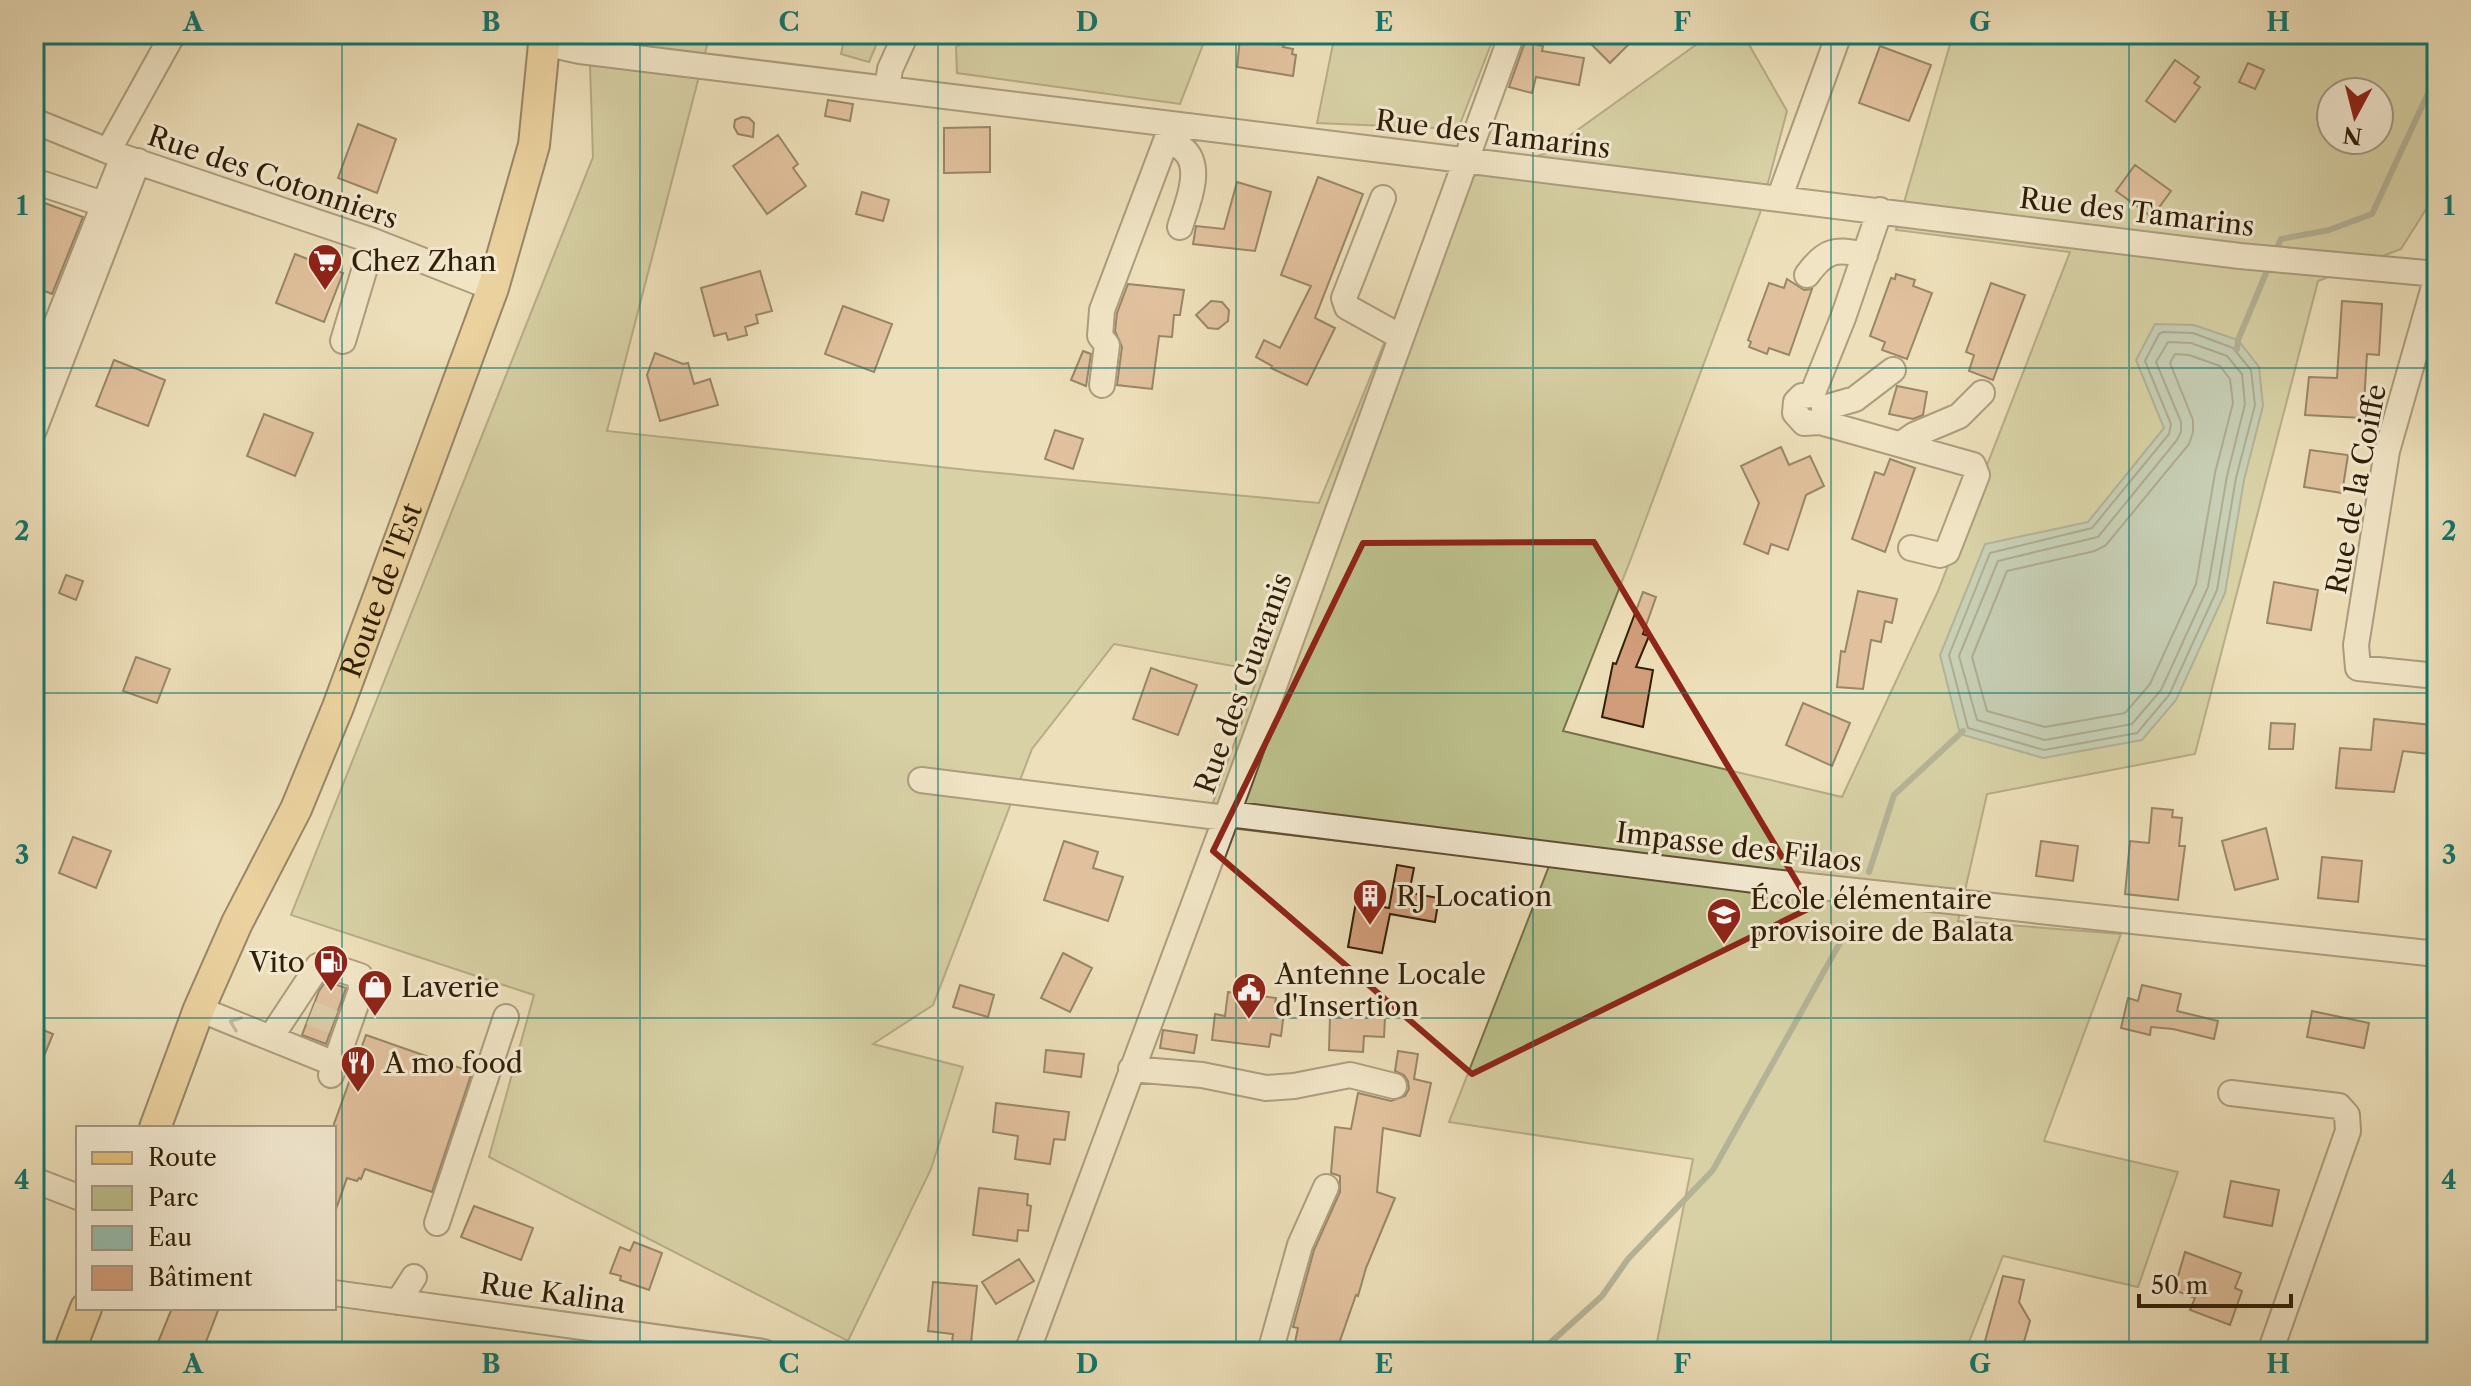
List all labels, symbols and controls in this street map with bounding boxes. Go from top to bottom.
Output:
text: A [182,6,204,38]
text: B [481,6,501,38]
text: C [779,6,799,38]
text: D [1076,6,1098,38]
text: E [1375,6,1393,38]
text: F [1673,6,1691,38]
text: G [1969,6,1991,38]
text: H [2266,6,2290,38]
north arrow [2315,76,2395,156]
street label: Rue des Tamarins [1374,103,1612,165]
street label: Rue des Cotonniers [143,118,403,236]
text: N [2341,121,2364,150]
street label: Rue des Tamarins [2018,181,2256,243]
text: 1 [16,190,28,222]
text: 1 [2443,190,2455,222]
supermarket icon: Chez Zhan [306,242,344,292]
place label: Chez Zhan [351,244,496,278]
street label: Rue de la Coiffe [2319,381,2393,597]
street label: Route de l'Est [333,498,429,682]
text: 2 [14,515,30,547]
text: 2 [2441,515,2457,547]
street label: Rue des Guaranis [1187,568,1299,798]
street label: Impasse des Filaos [1614,815,1864,879]
text: 3 [15,839,29,871]
text: 3 [2442,839,2456,871]
building icon: RJ Location [1351,877,1389,927]
place label: RJ Location [1396,879,1552,913]
place label: École élémentaire provisoire de Balata [1750,882,2014,948]
school or university icon: École élémentaire provisoire de Balata [1705,896,1743,946]
fuel station icon: Vito [312,943,350,993]
place label: Vito [248,945,305,979]
place label: Antenne Locale d'Insertion [1274,957,1486,1023]
shop icon: Laverie [356,968,394,1018]
place label: Laverie [401,970,499,1004]
public building icon: Antenne Locale d'Insertion [1230,971,1268,1021]
one-way arrow [229,1016,243,1033]
restaurant icon: A mo food [339,1044,377,1094]
place label: A mo food [383,1046,523,1080]
legend [76,1126,336,1310]
text: Route [148,1143,217,1172]
text: 4 [14,1164,30,1196]
text: 4 [2441,1164,2457,1196]
text: Parc [148,1183,199,1212]
text: Eau [148,1223,192,1252]
scale bar [2139,1258,2291,1308]
text: Bâtiment [148,1263,253,1292]
street label: Rue Kalina [478,1266,628,1320]
text: 50 m [2151,1271,2208,1300]
text: A [182,1348,204,1380]
text: B [481,1348,501,1380]
text: C [779,1348,799,1380]
text: D [1076,1348,1098,1380]
text: E [1375,1348,1393,1380]
text: F [1673,1348,1691,1380]
text: G [1969,1348,1991,1380]
text: H [2266,1348,2290,1380]

